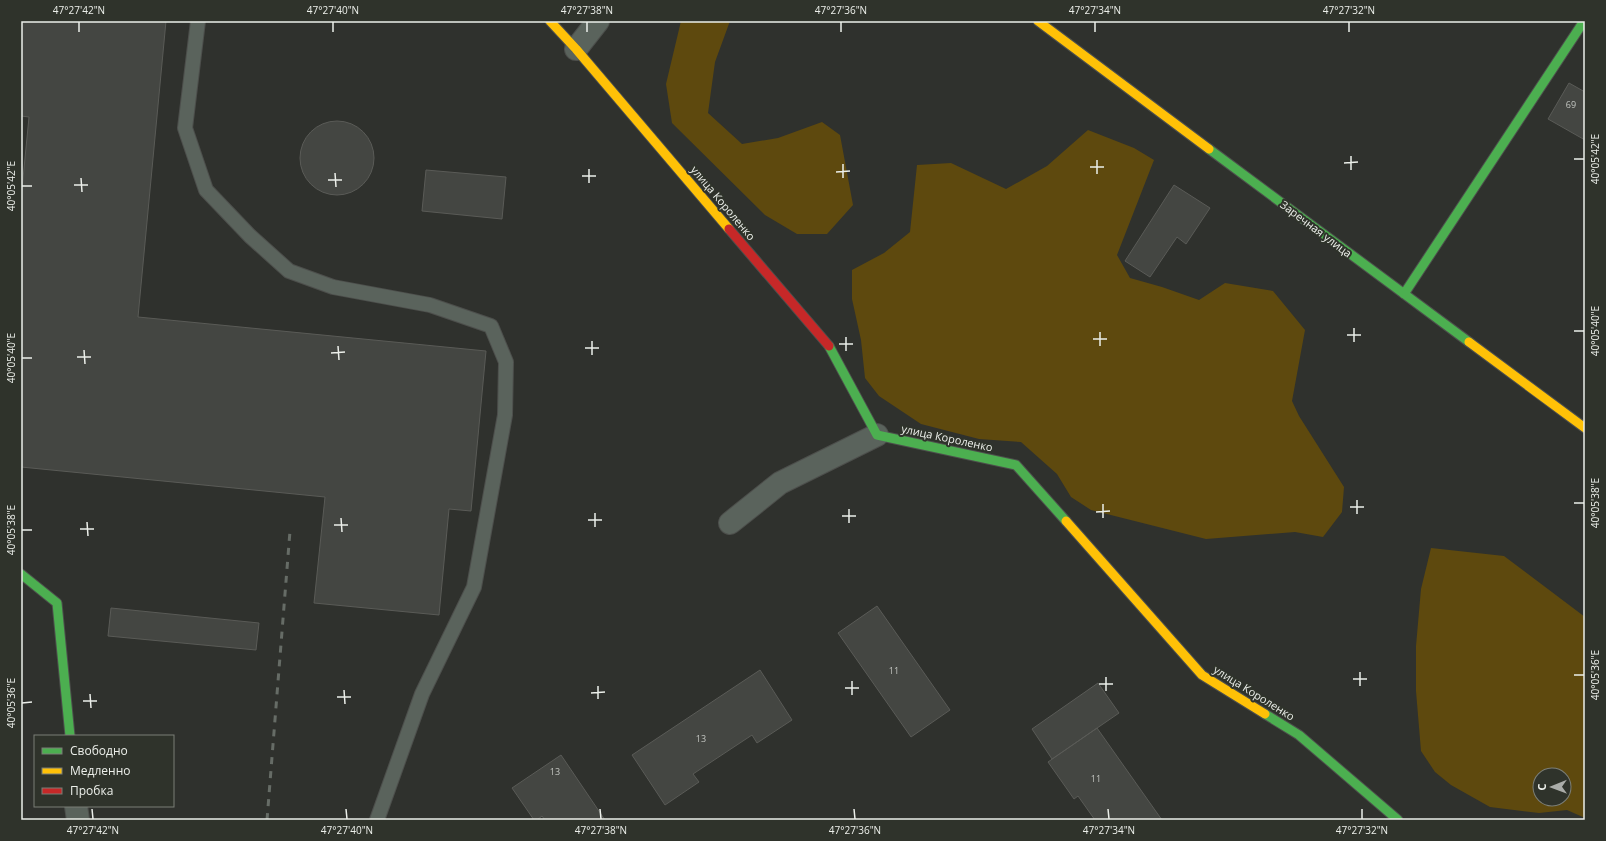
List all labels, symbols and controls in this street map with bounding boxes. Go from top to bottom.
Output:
text: 47°27'42"N [53,3,105,17]
text: 47°27'40"N [307,3,359,17]
text: 47°27'38"N [561,3,613,17]
text: 47°27'36"N [815,3,867,17]
text: 47°27'34"N [1069,3,1121,17]
text: 47°27'32"N [1323,3,1375,17]
house number: 69 [1566,98,1576,111]
text: 40°05'42"E [1588,134,1602,184]
text: 40°05'42"E [4,161,18,211]
street label: улица Короленко [688,162,759,243]
street label: Заречная улица [1277,197,1355,260]
text: 40°05'40"E [1588,306,1602,356]
text: 40°05'40"E [4,333,18,383]
street label: улица Короленко [900,421,995,455]
text: 40°05'38"E [1588,478,1602,528]
text: 40°05'38"E [4,505,18,555]
text: 40°05'36"E [1588,650,1602,700]
street label: улица Короленко [1211,662,1298,724]
house number: 11 [889,664,899,677]
text: 40°05'36"E [4,678,18,728]
house number: 13 [696,732,706,745]
legend [34,735,174,807]
text: Свободно [70,742,128,759]
text: Медленно [70,762,130,779]
house number: 13 [550,765,560,778]
north arrow [1532,767,1572,807]
house number: 11 [1091,772,1101,785]
text: Пробка [70,782,113,799]
text: С [1534,784,1549,791]
text: 47°27'42"N [67,823,119,837]
text: 47°27'40"N [321,823,373,837]
text: 47°27'38"N [575,823,627,837]
text: 47°27'36"N [829,823,881,837]
text: 47°27'34"N [1083,823,1135,837]
text: 47°27'32"N [1336,823,1388,837]

